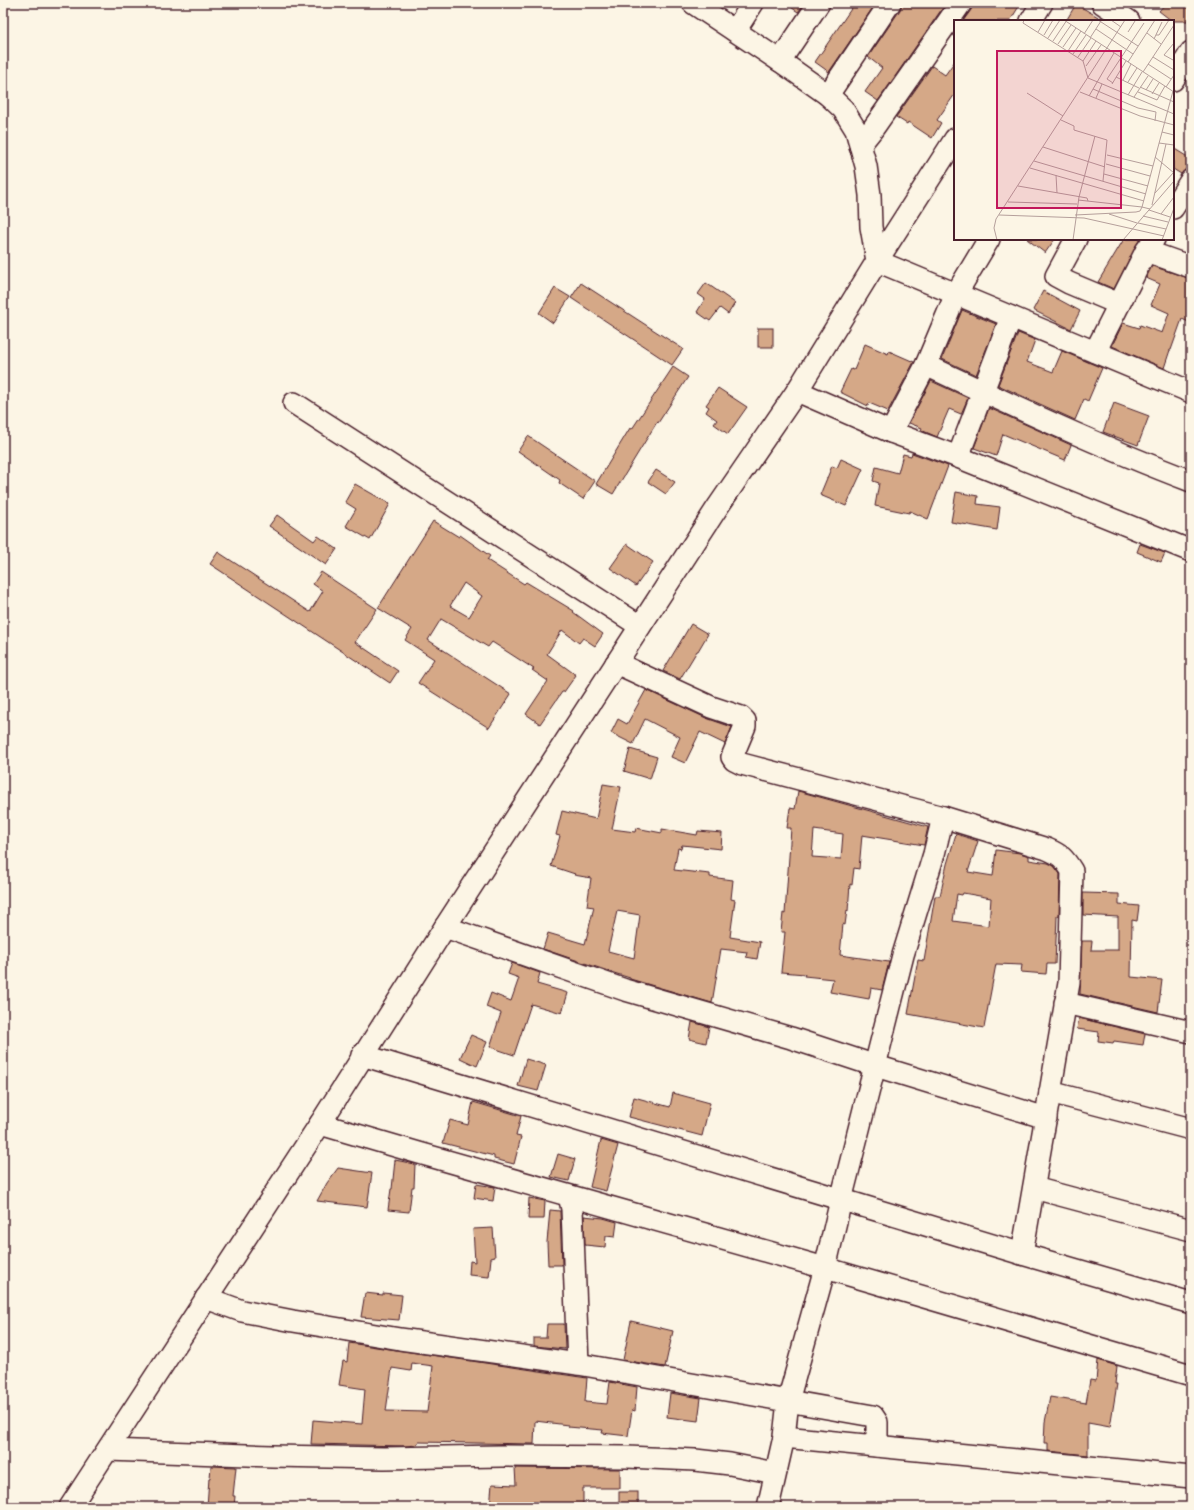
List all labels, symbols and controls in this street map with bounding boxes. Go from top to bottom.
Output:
inset map [954,20,1174,240]

